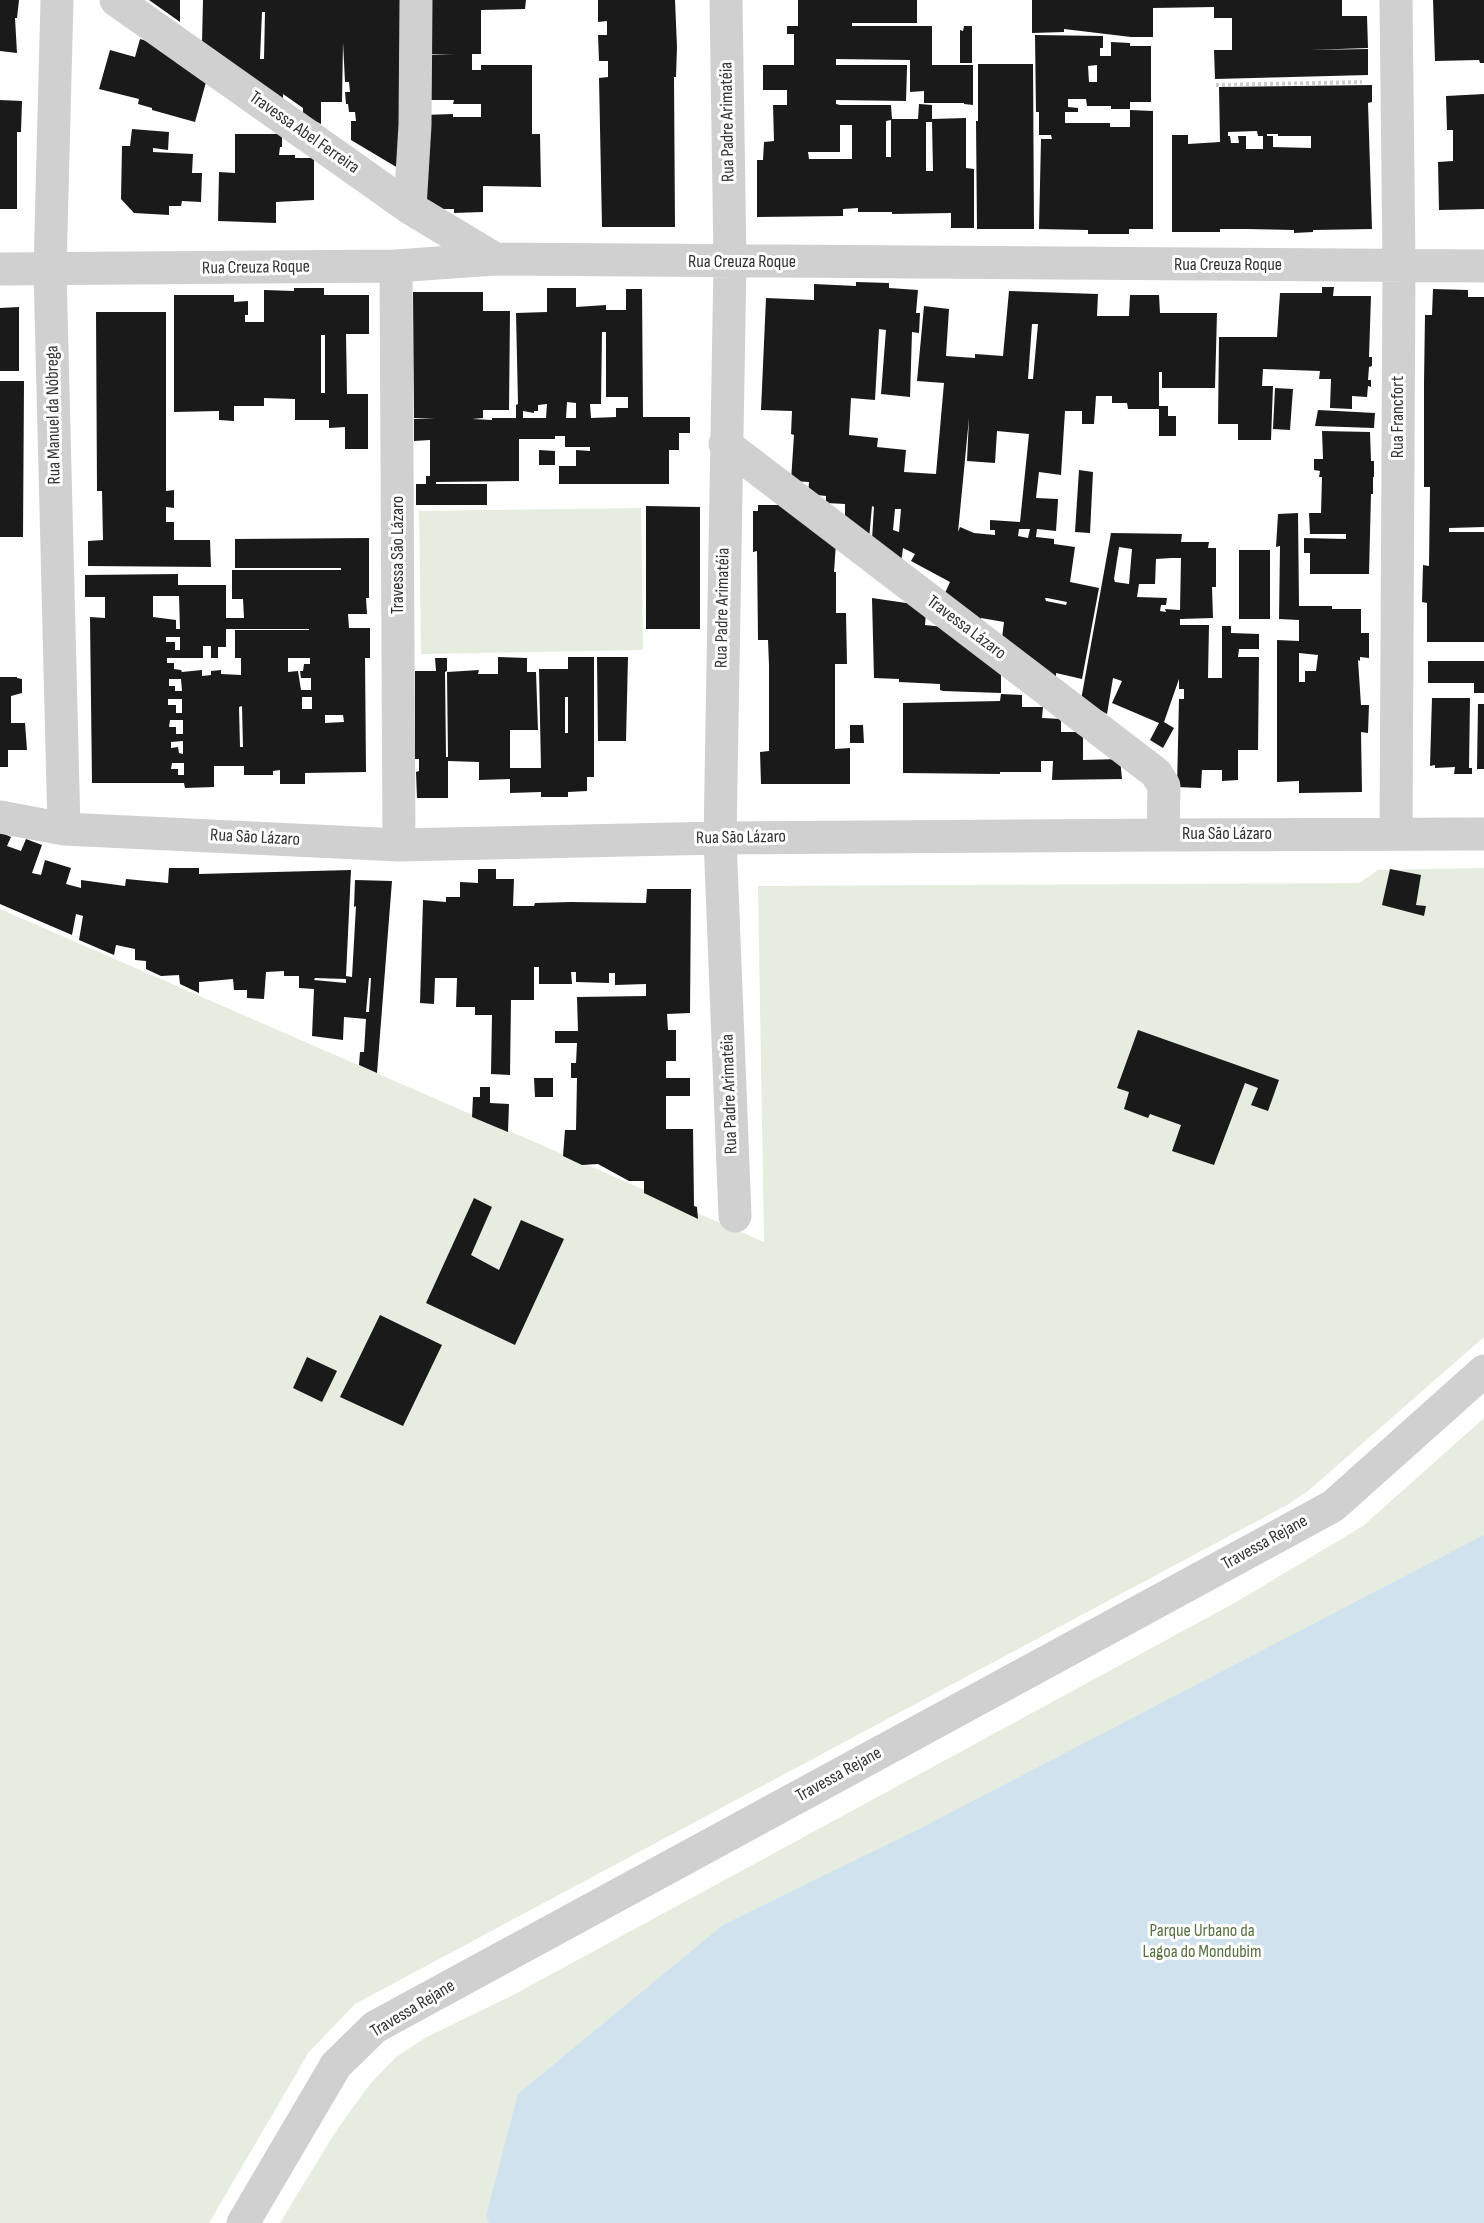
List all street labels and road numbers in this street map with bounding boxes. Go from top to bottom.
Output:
street label: Rua Padre Arimatéia [716,62,740,182]
street label: Travessa Abel Ferreira [245,87,363,179]
street label: Rua Creuza Roque [688,251,796,273]
street label: Rua Creuza Roque [1174,254,1282,276]
street label: Rua Creuza Roque [202,256,310,280]
street label: Rua Manuel da Nóbrega [42,345,66,485]
street label: Rua Francfort [1387,376,1409,458]
street label: Travessa São Lázaro [387,496,409,614]
street label: Rua Padre Arimatéia [711,548,735,668]
street label: Travessa Lázaro [922,591,1010,665]
street label: Rua São Lázaro [1182,823,1272,845]
street label: Rua São Lázaro [210,825,300,851]
street label: Rua São Lázaro [696,826,786,850]
street label: Rua Padre Arimatéia [717,1034,743,1154]
street label: Travessa Rejane [1218,1511,1312,1575]
street label: Travessa Rejane [792,1743,886,1807]
street label: Travessa Rejane [367,1975,459,2043]

